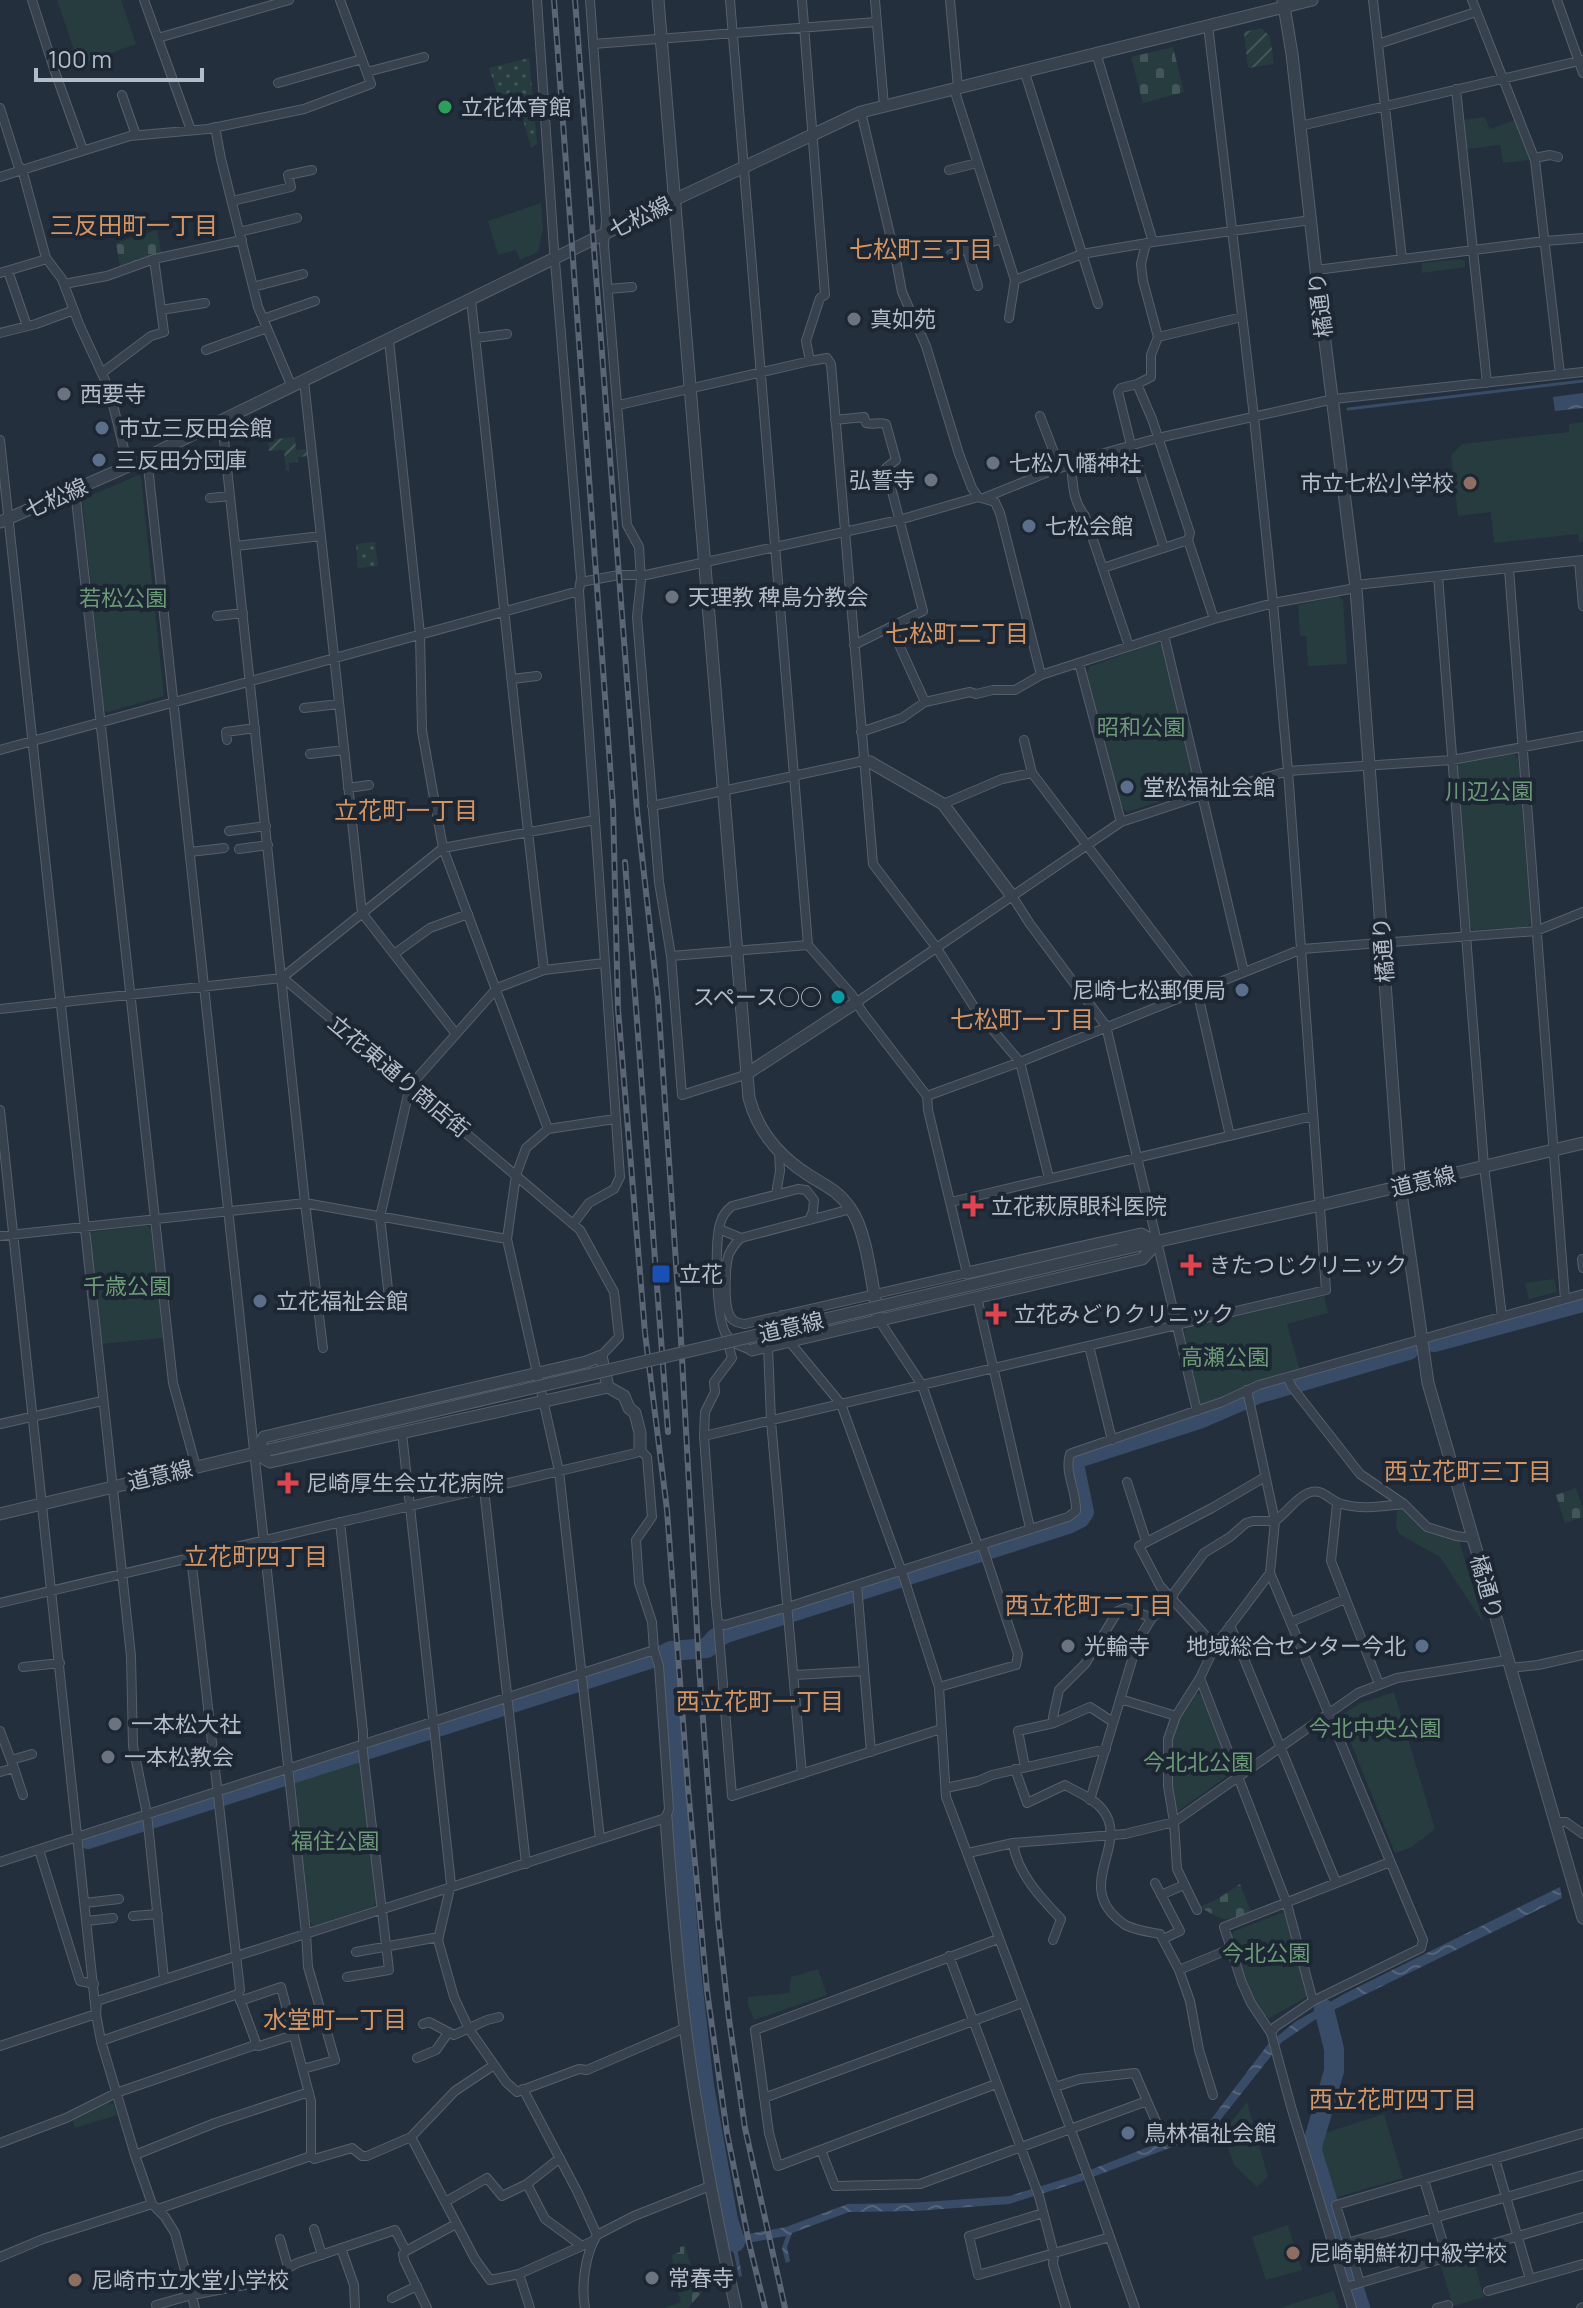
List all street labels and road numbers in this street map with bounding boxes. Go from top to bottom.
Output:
street label: 七松線 [604,189,676,245]
street label: 橘通り [1301,270,1339,340]
street label: 七松線 [20,471,92,525]
street label: 橘通り [1366,916,1400,984]
street label: 立花東通り商店街 [322,1008,476,1144]
street label: 道意線 [1387,1159,1459,1203]
street label: 道意線 [755,1305,827,1349]
street label: 道意線 [124,1453,196,1497]
street label: 橘通り [1463,1551,1511,1623]

